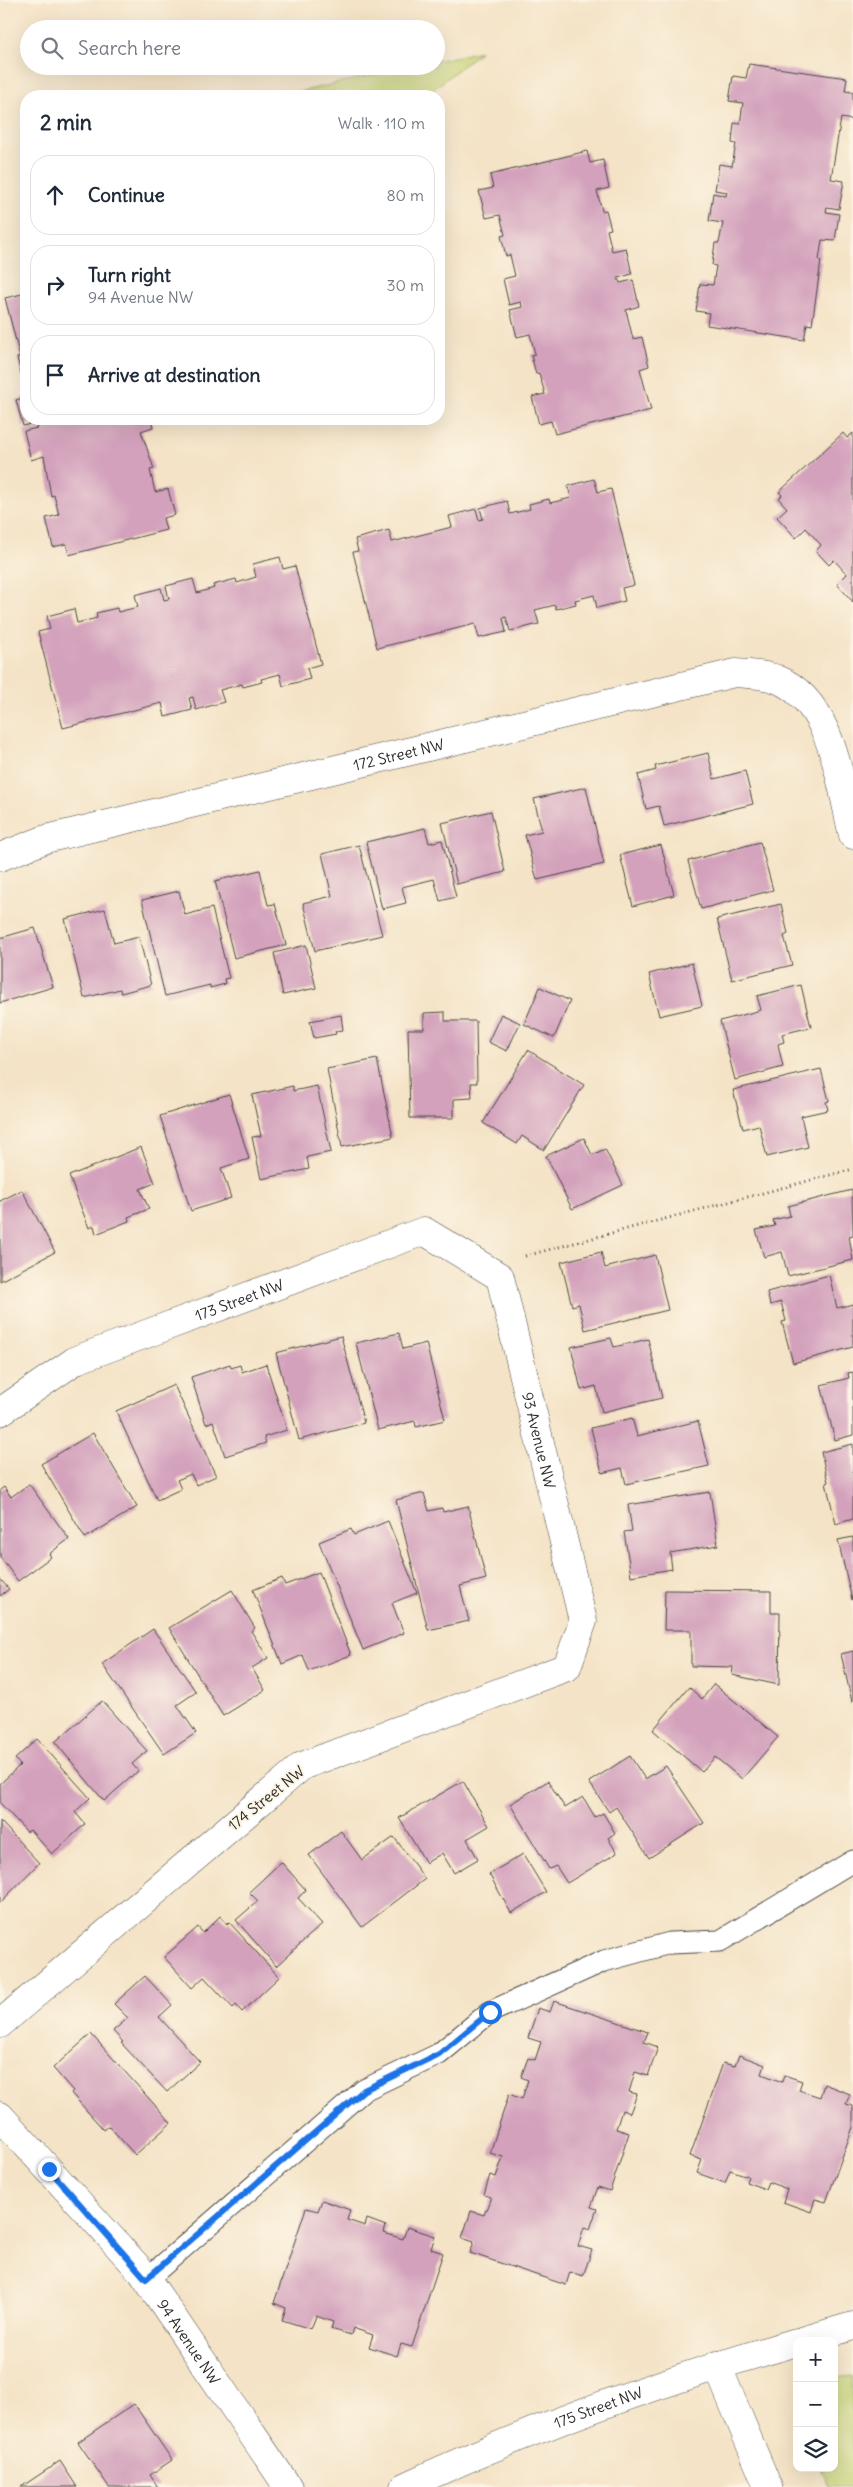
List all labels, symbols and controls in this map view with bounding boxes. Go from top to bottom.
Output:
search box [20,20,445,75]
icon: search [38,34,66,62]
text: Search here [78,36,181,60]
text: 2 min [40,109,92,136]
text: Walk · 110 m [338,113,425,133]
icon: ahead [41,181,69,209]
text: Continue [88,183,165,207]
text: 80 m [386,185,424,205]
text: Turn right [88,263,171,287]
icon: right [41,271,69,299]
text: 30 m [387,275,424,295]
text: 94 Avenue NW [88,287,193,307]
icon: arrive [41,361,69,389]
text: Arrive at destination [88,363,261,387]
street label: 172 Street NW [351,734,446,774]
street label: 173 Street NW [192,1274,286,1325]
street label: 93 Avenue NW [519,1390,560,1491]
street label: 174 Street NW [224,1761,308,1835]
route start [479,2001,502,2024]
route end [38,2158,61,2181]
street label: 94 Avenue NW [154,2295,225,2388]
map controls [793,2337,838,2472]
button: + [793,2337,838,2382]
street label: 175 Street NW [551,2382,645,2432]
button: − [793,2382,838,2427]
button: layers [793,2427,838,2472]

